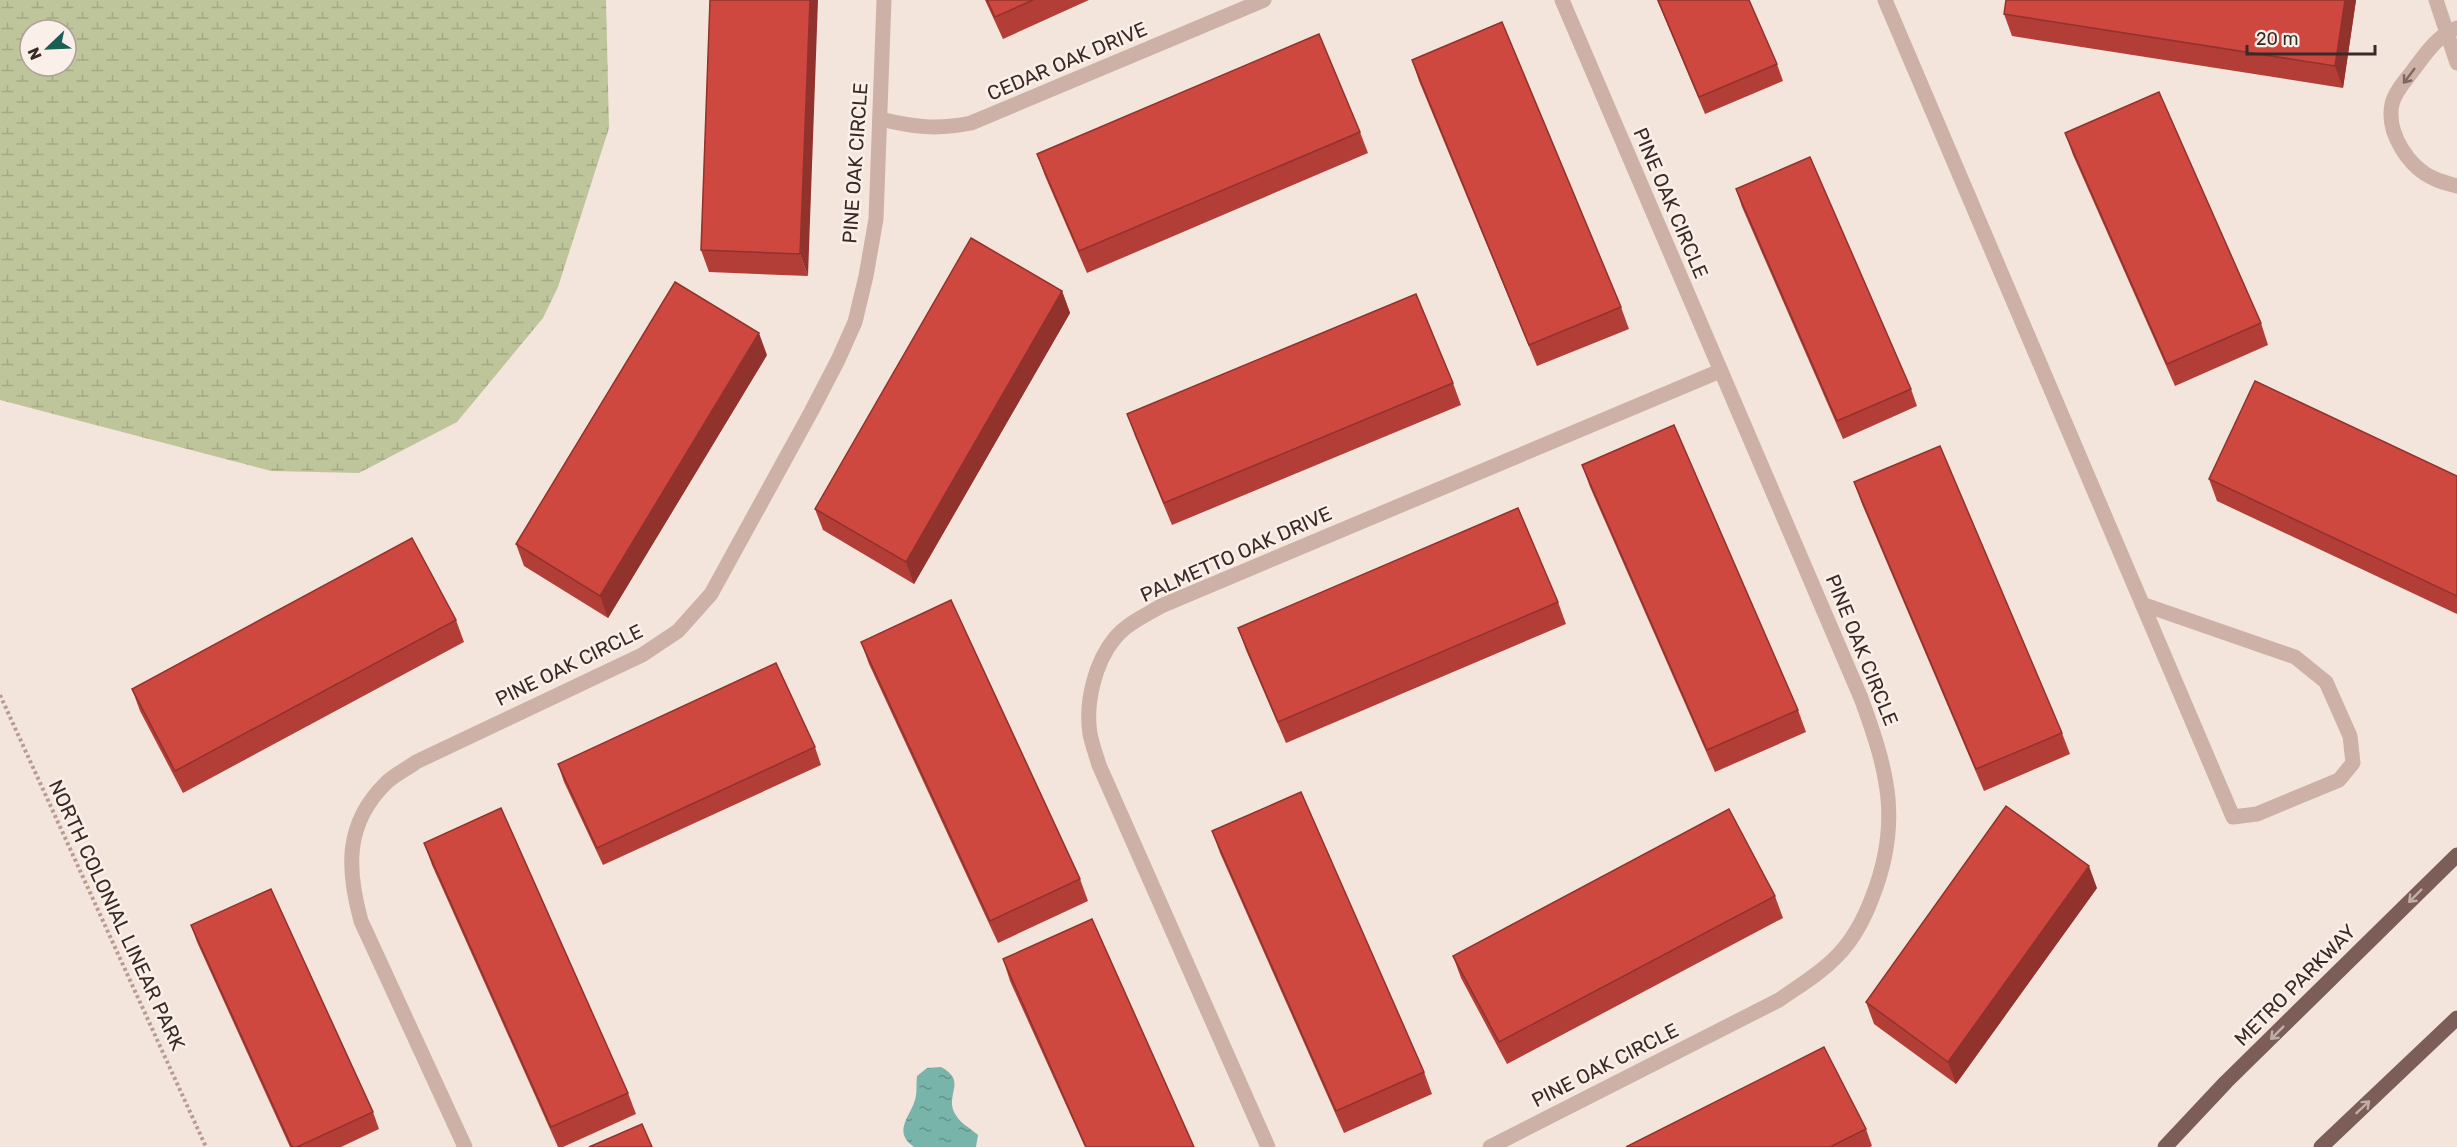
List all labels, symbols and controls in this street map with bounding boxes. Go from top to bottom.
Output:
street label: CEDAR OAK DRIVE [983,16,1151,106]
north arrow [18,18,78,78]
scale bar [2247,18,2374,56]
text: 20 m [2256,28,2298,50]
text: N [24,45,46,63]
one-way arrow [2403,67,2415,83]
street label: PINE OAK CIRCLE [837,82,873,244]
street label: PINE OAK CIRCLE [1628,124,1714,282]
street label: PALMETTO OAK DRIVE [1137,501,1335,607]
street label: PINE OAK CIRCLE [1821,571,1903,729]
street label: PINE OAK CIRCLE [491,619,647,711]
street label: NORTH COLONIAL LINEAR PARK [44,776,190,1054]
one-way arrow [2408,888,2423,903]
street label: METRO PARKWAY [2229,919,2361,1051]
street label: PINE OAK CIRCLE [1528,1018,1682,1112]
one-way arrow [2269,1025,2284,1040]
one-way arrow [2356,1100,2371,1114]

